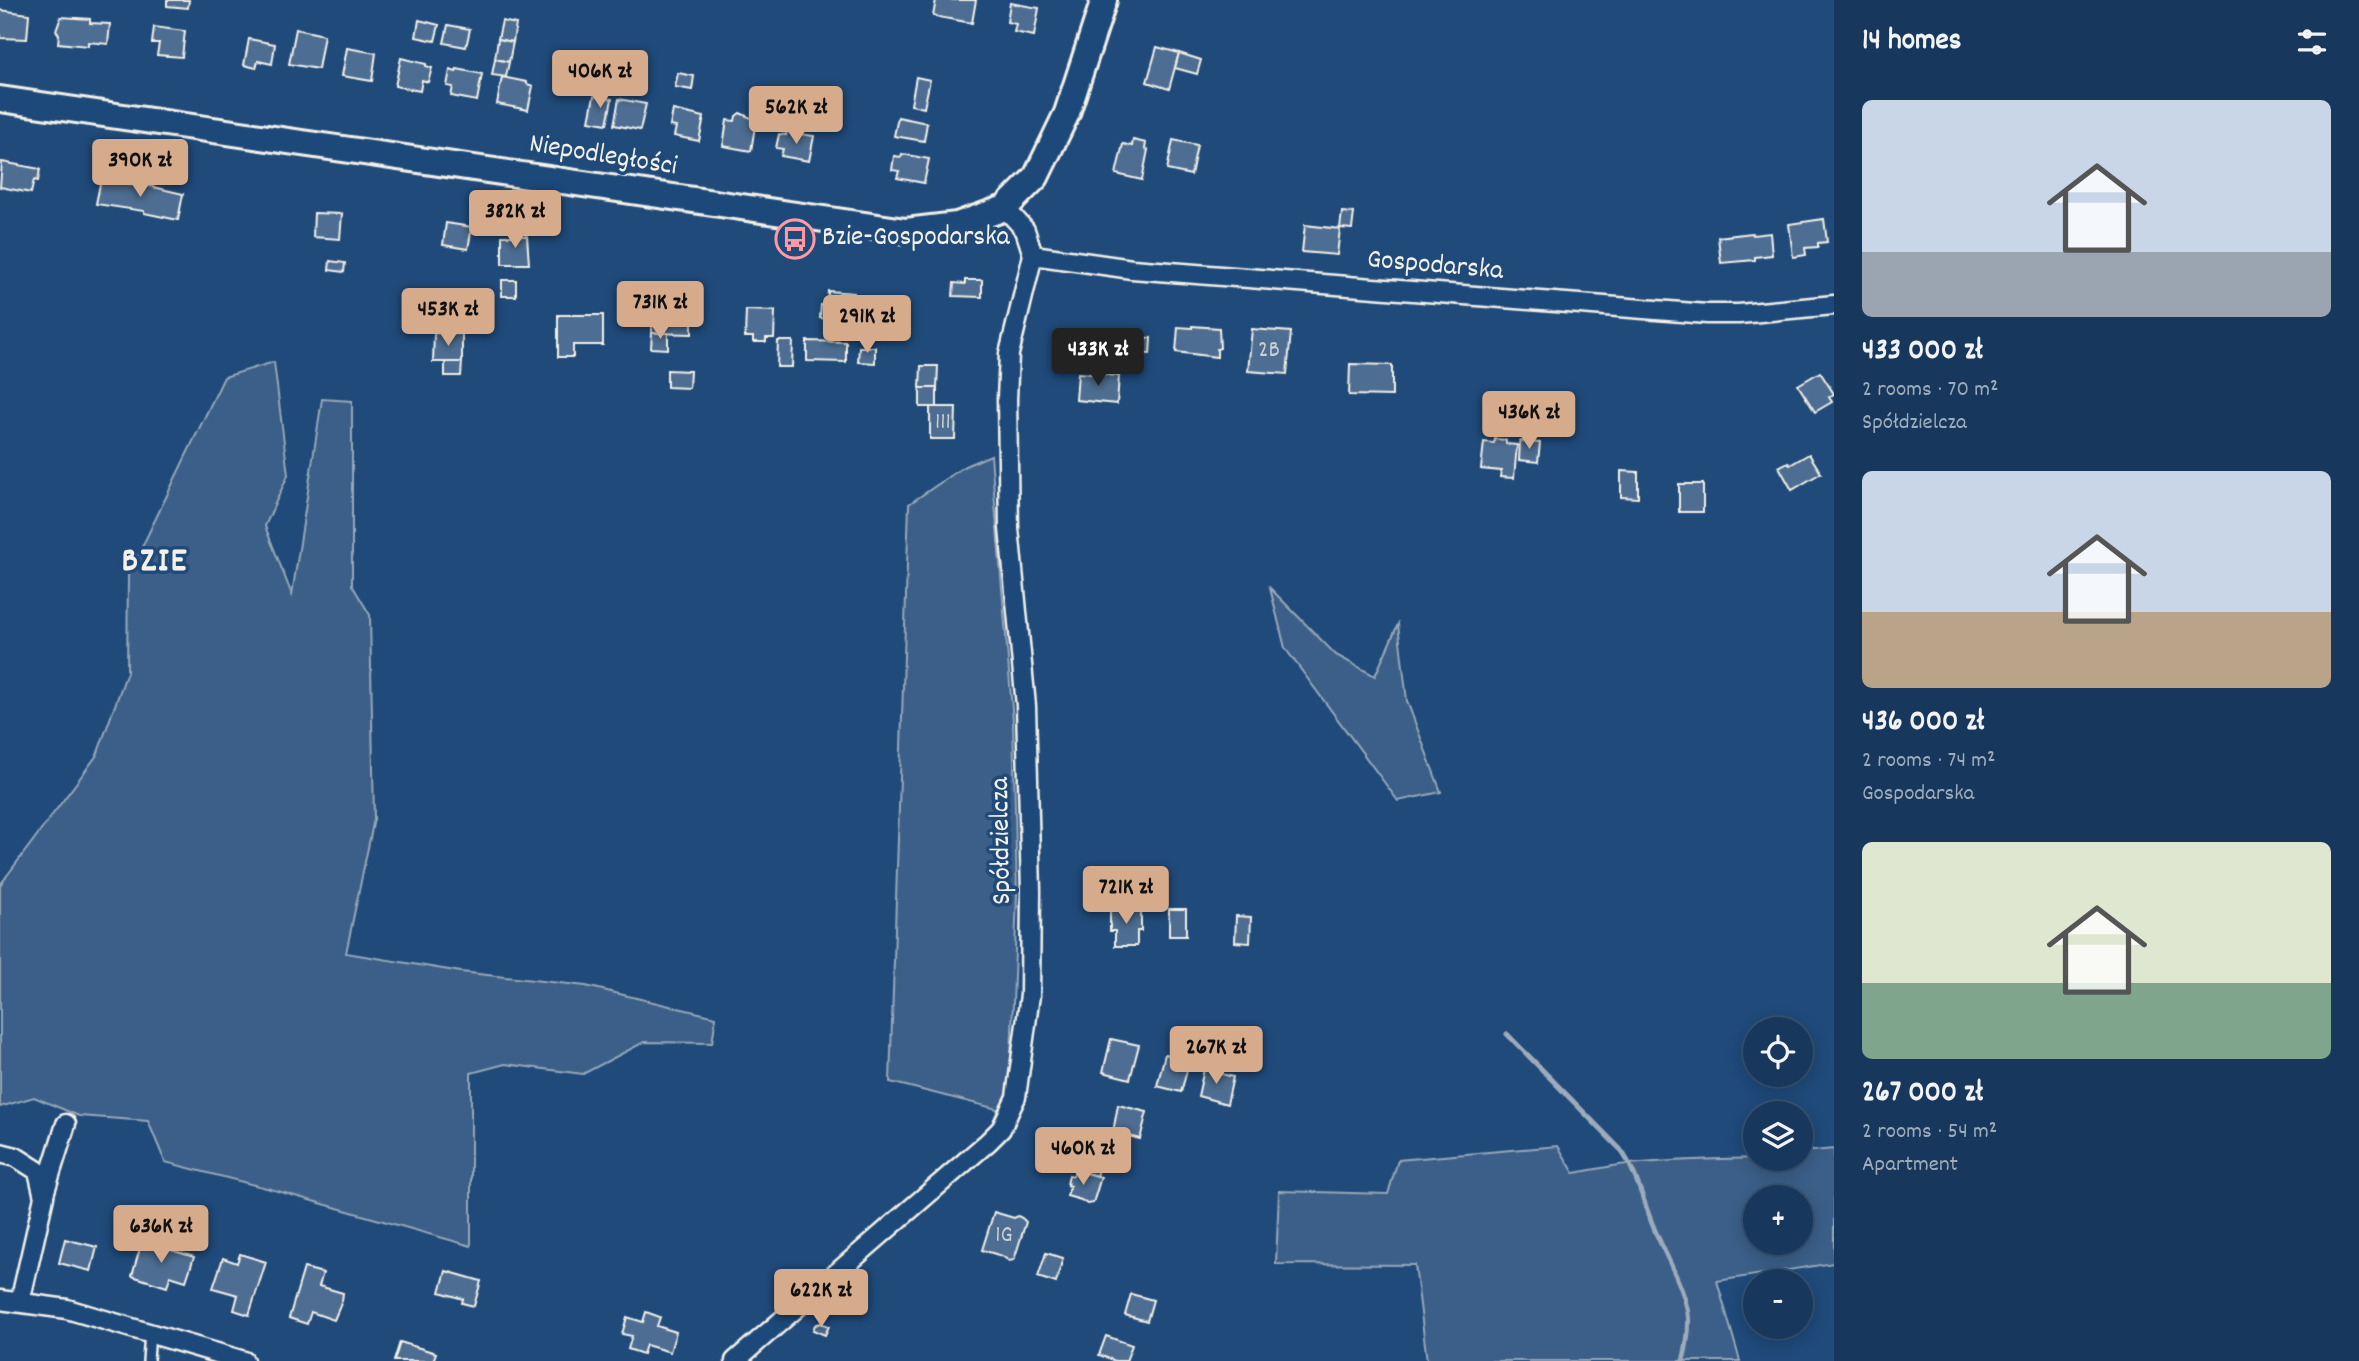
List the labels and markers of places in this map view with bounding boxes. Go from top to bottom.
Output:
pin: 406K zł [535,50,665,110]
pin: 562K zł [731,86,861,146]
pin: 390K zł [75,140,205,199]
pin: 382K zł [450,190,580,250]
bus stop icon: Bzie-Gospodarska [774,218,816,260]
place label: Bzie-Gospodarska [822,219,1011,259]
pin: 731K zł [595,282,725,341]
pin: 453K zł [383,288,513,348]
pin: 291K zł [802,296,932,355]
pin: 433K zł [1033,328,1163,388]
pin: 436K zł [1464,392,1594,451]
pin: 721K zł [1061,866,1191,926]
pin: 267K zł [1151,1026,1281,1086]
pin: 460K zł [1018,1128,1148,1187]
pin: 636K zł [96,1206,226,1265]
pin: 622K zł [756,1270,886,1329]

